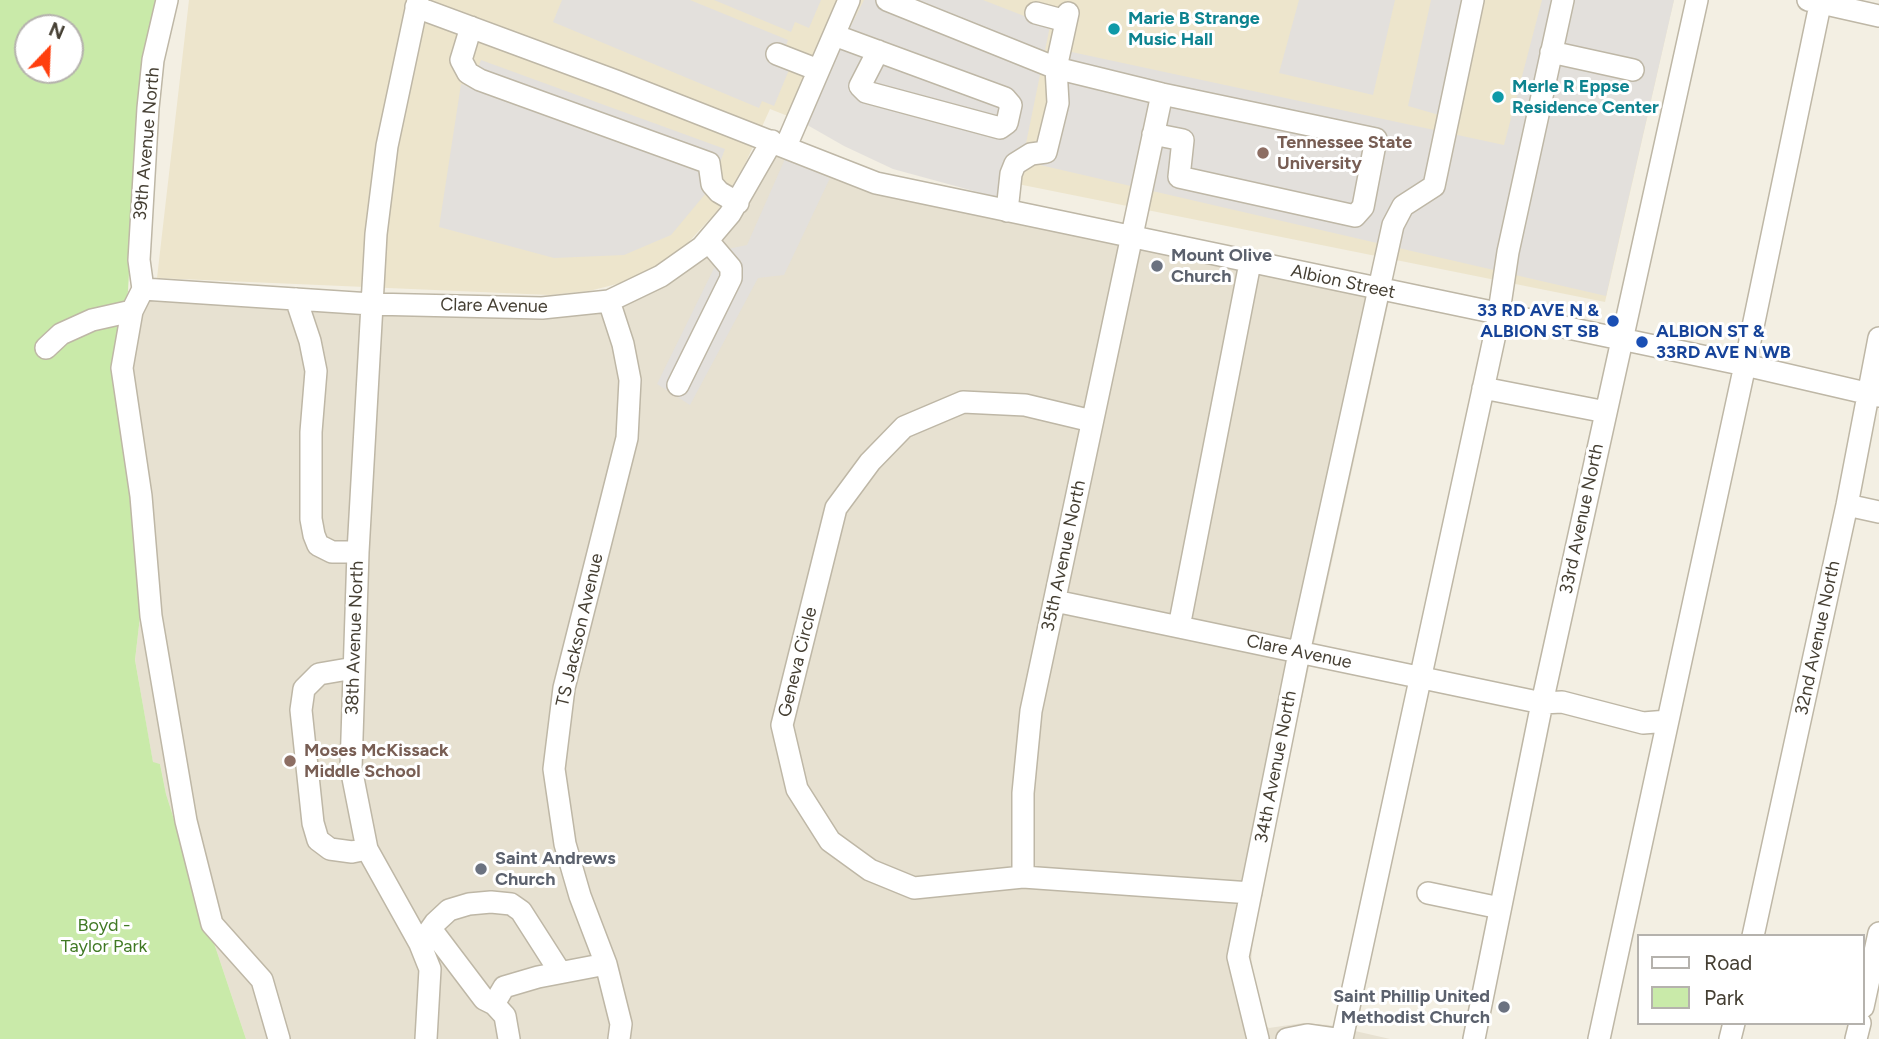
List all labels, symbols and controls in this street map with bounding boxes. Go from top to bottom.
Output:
place label: Marie B Strange Music Hall [1128,8,1260,50]
north arrow [14,14,84,84]
text: N [45,18,68,45]
marker: Marie B Strange Music Hall [1106,21,1122,37]
street label: 39th Avenue North [130,66,164,222]
place label: Merle R Eppse Residence Center [1512,76,1659,119]
marker: Merle R Eppse Residence Center [1490,89,1506,105]
place label: Tennessee State University [1277,132,1412,174]
marker: Tennessee State University [1255,145,1271,161]
place label: Mount Olive Church [1171,245,1272,288]
marker: Mount Olive Church [1149,258,1165,274]
street label: Albion Street [1289,260,1397,304]
street label: Clare Avenue [440,294,548,318]
place label: 33 RD AVE N & ALBION ST SB [1477,300,1599,342]
marker: 33 RD AVE N & ALBION ST SB [1605,313,1621,329]
place label: ALBION ST & 33RD AVE N WB [1656,321,1791,364]
marker: ALBION ST & 33RD AVE N WB [1634,334,1650,350]
street label: 33rd Avenue North [1556,442,1608,596]
street label: 35th Avenue North [1037,478,1091,634]
street label: TS Jackson Avenue [552,551,608,709]
street label: 32nd Avenue North [1791,559,1845,717]
street label: 38th Avenue North [342,560,368,716]
street label: Geneva Circle [774,605,822,719]
street label: Clare Avenue [1244,630,1354,674]
street label: 34th Avenue North [1251,689,1301,845]
place label: Moses McKissack Middle School [304,740,449,782]
marker: Moses McKissack Middle School [282,753,298,769]
place label: Saint Andrews Church [495,848,616,890]
marker: Saint Andrews Church [473,861,489,877]
park label: Boyd - Taylor Park [61,915,147,958]
legend [1638,934,1865,1025]
text: Road [1704,950,1752,975]
text: Park [1704,985,1744,1010]
place label: Saint Phillip United Methodist Church [1333,986,1490,1028]
marker: Saint Phillip United Methodist Church [1496,999,1512,1015]

